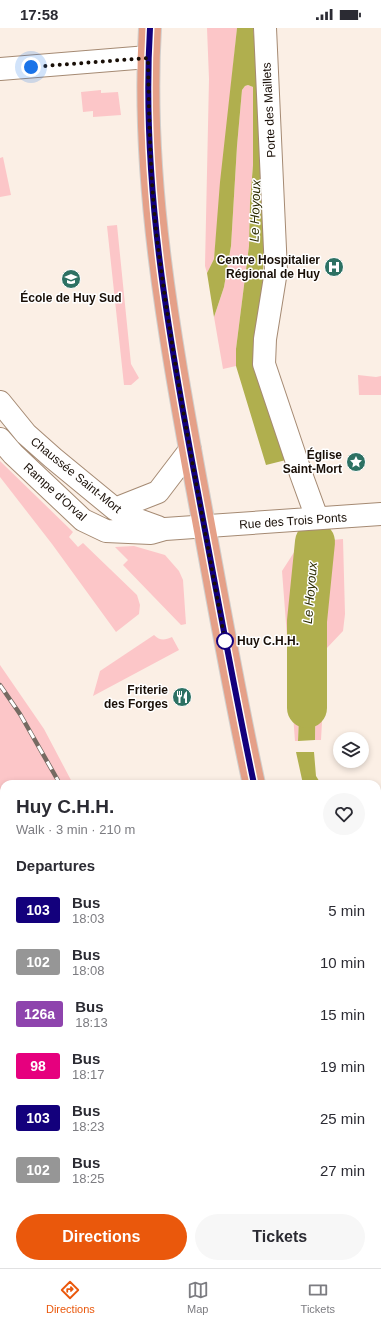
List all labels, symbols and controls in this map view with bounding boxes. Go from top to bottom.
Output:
text: 17:58 [20,6,58,23]
your location [21,57,41,77]
street label: Porte des Maillets [260,62,278,158]
water label: Le Hoyoux [246,179,264,242]
place label: Centre Hospitalier Régional de Huy [217,253,320,281]
hospital icon: Centre Hospitalier Régional de Huy [323,256,345,278]
school or university icon: École de Huy Sud [60,268,82,290]
place label: École de Huy Sud [20,290,122,305]
street label: Chaussée Saint-Mort [28,434,125,516]
place label: Église Saint-Mort [283,447,342,476]
place icon: Église Saint-Mort [345,451,367,473]
street label: Rampe d'Orval [21,460,89,524]
street label: Rue des Trois Ponts [239,510,347,532]
water label: Le Hoyoux [300,561,320,625]
marker: Huy C.H.H. [216,632,234,650]
place label: Huy C.H.H. [237,634,299,648]
place label: Friterie des Forges [104,683,168,711]
restaurant icon: Friterie des Forges [171,686,193,708]
map controls [333,732,369,768]
button: layers [333,732,369,768]
button: heart [323,793,365,835]
text: Huy C.H.H. [16,796,114,817]
text: Walk · 3 min · 210 m [16,822,135,837]
text: Departures [16,857,95,874]
text: Bus [72,894,100,911]
text: 103 [26,902,50,918]
text: 5 min [328,902,365,919]
text: 18:03 [72,911,105,926]
text: Bus [72,946,100,963]
text: 102 [26,954,50,970]
text: 10 min [320,954,365,971]
text: 18:08 [72,963,105,978]
text: Bus [75,998,104,1015]
text: 126a [24,1006,55,1022]
text: 15 min [320,1006,365,1023]
text: 18:13 [75,1015,108,1030]
text: Bus [72,1050,100,1067]
text: 98 [30,1058,46,1074]
text: 19 min [320,1058,365,1075]
text: 18:17 [72,1067,105,1082]
text: Bus [72,1102,100,1119]
text: 103 [26,1110,50,1126]
text: 25 min [320,1110,365,1127]
text: 18:23 [72,1119,105,1134]
text: Bus [72,1154,100,1171]
text: 102 [26,1162,50,1178]
text: 27 min [320,1162,365,1179]
text: 18:25 [72,1171,105,1186]
button: Directions [16,1214,187,1260]
button: Tickets [195,1214,365,1260]
tab: Directions [46,1279,95,1315]
tab: Map [187,1279,209,1315]
tab: Tickets [301,1279,335,1315]

